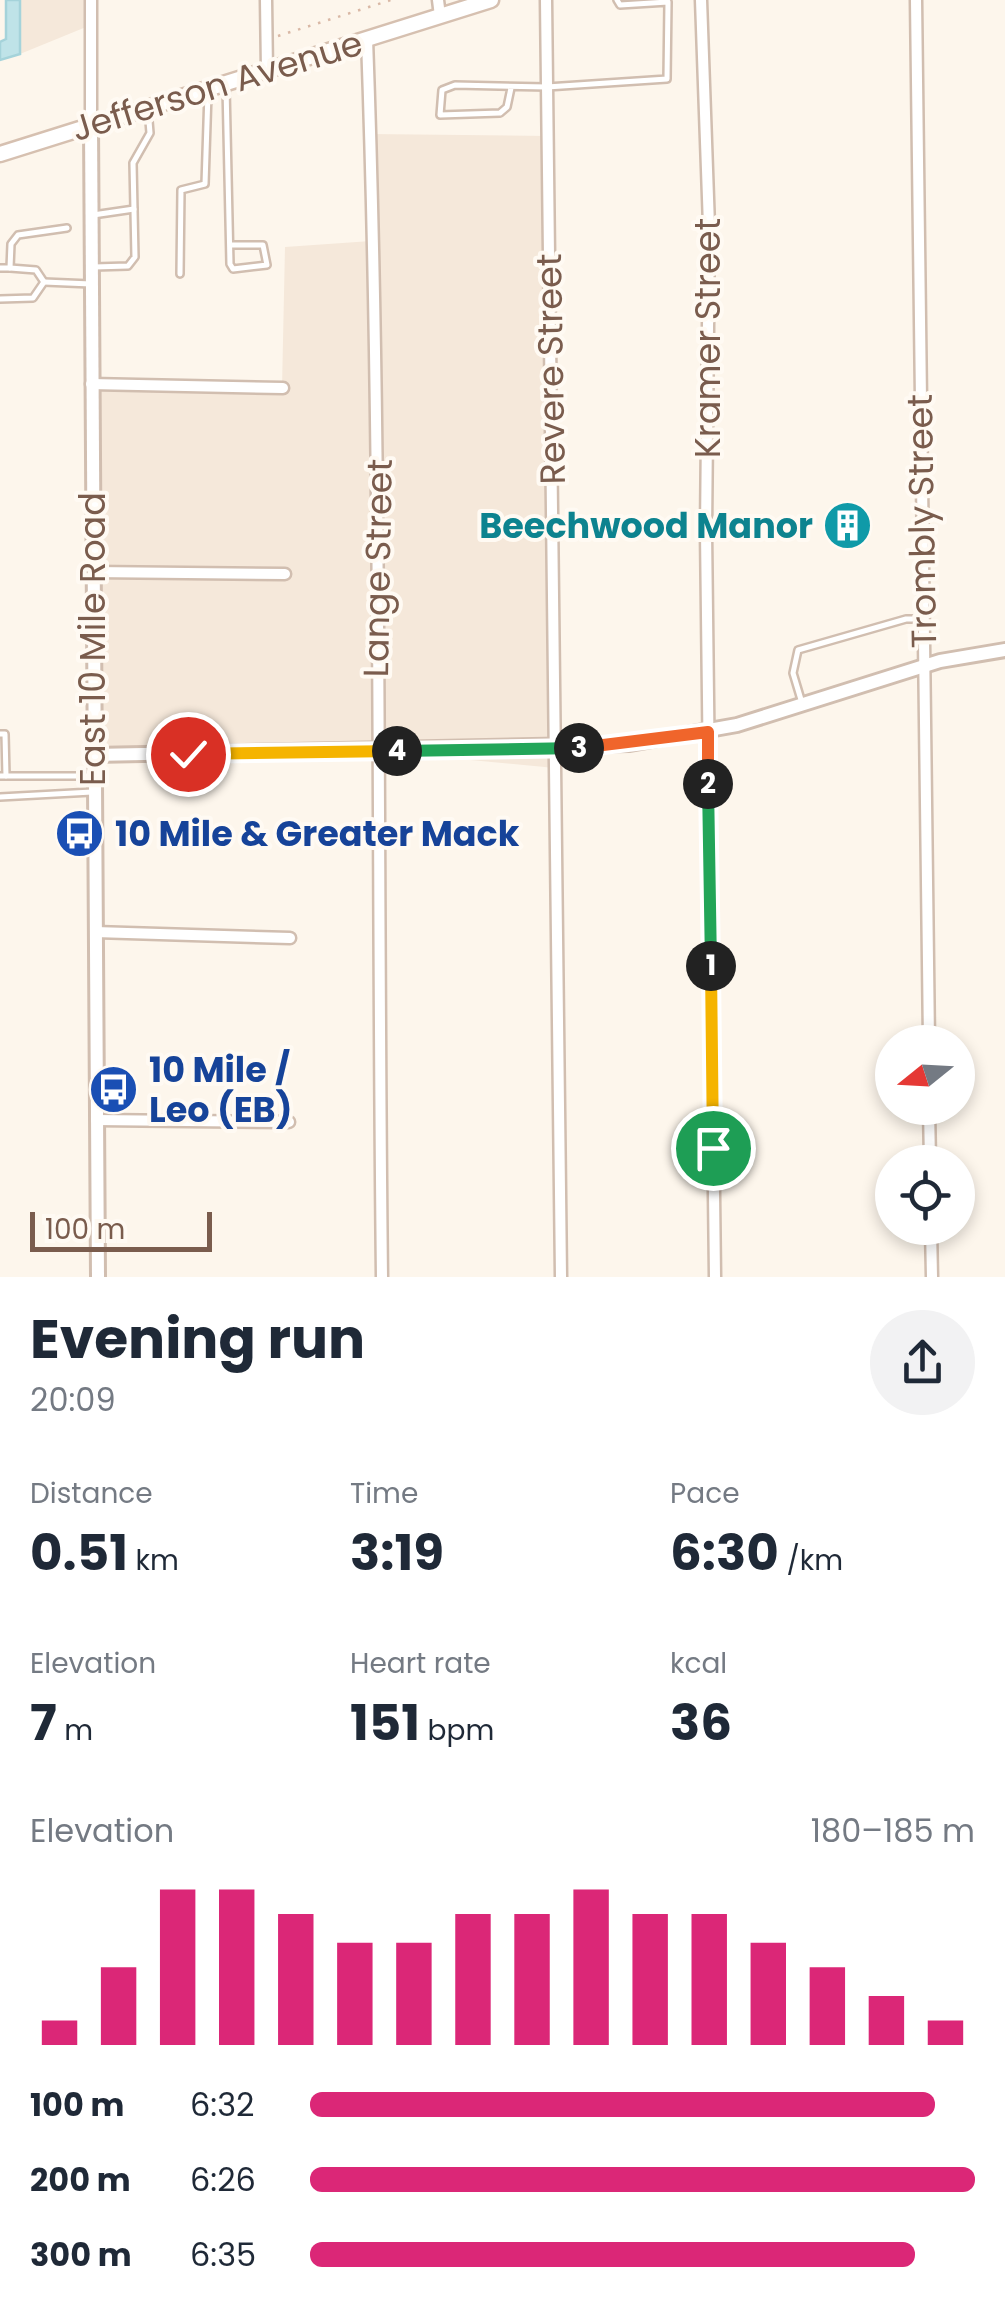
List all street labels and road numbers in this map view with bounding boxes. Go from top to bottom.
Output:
street label: Jefferson Avenue [65,18,368,153]
street label: Kramer Street [683,218,732,458]
street label: Revere Street [524,253,577,485]
street label: Trombly Street [895,393,948,649]
street label: Lange Street [351,458,404,678]
street label: East 10 Mile Road [68,492,117,786]

